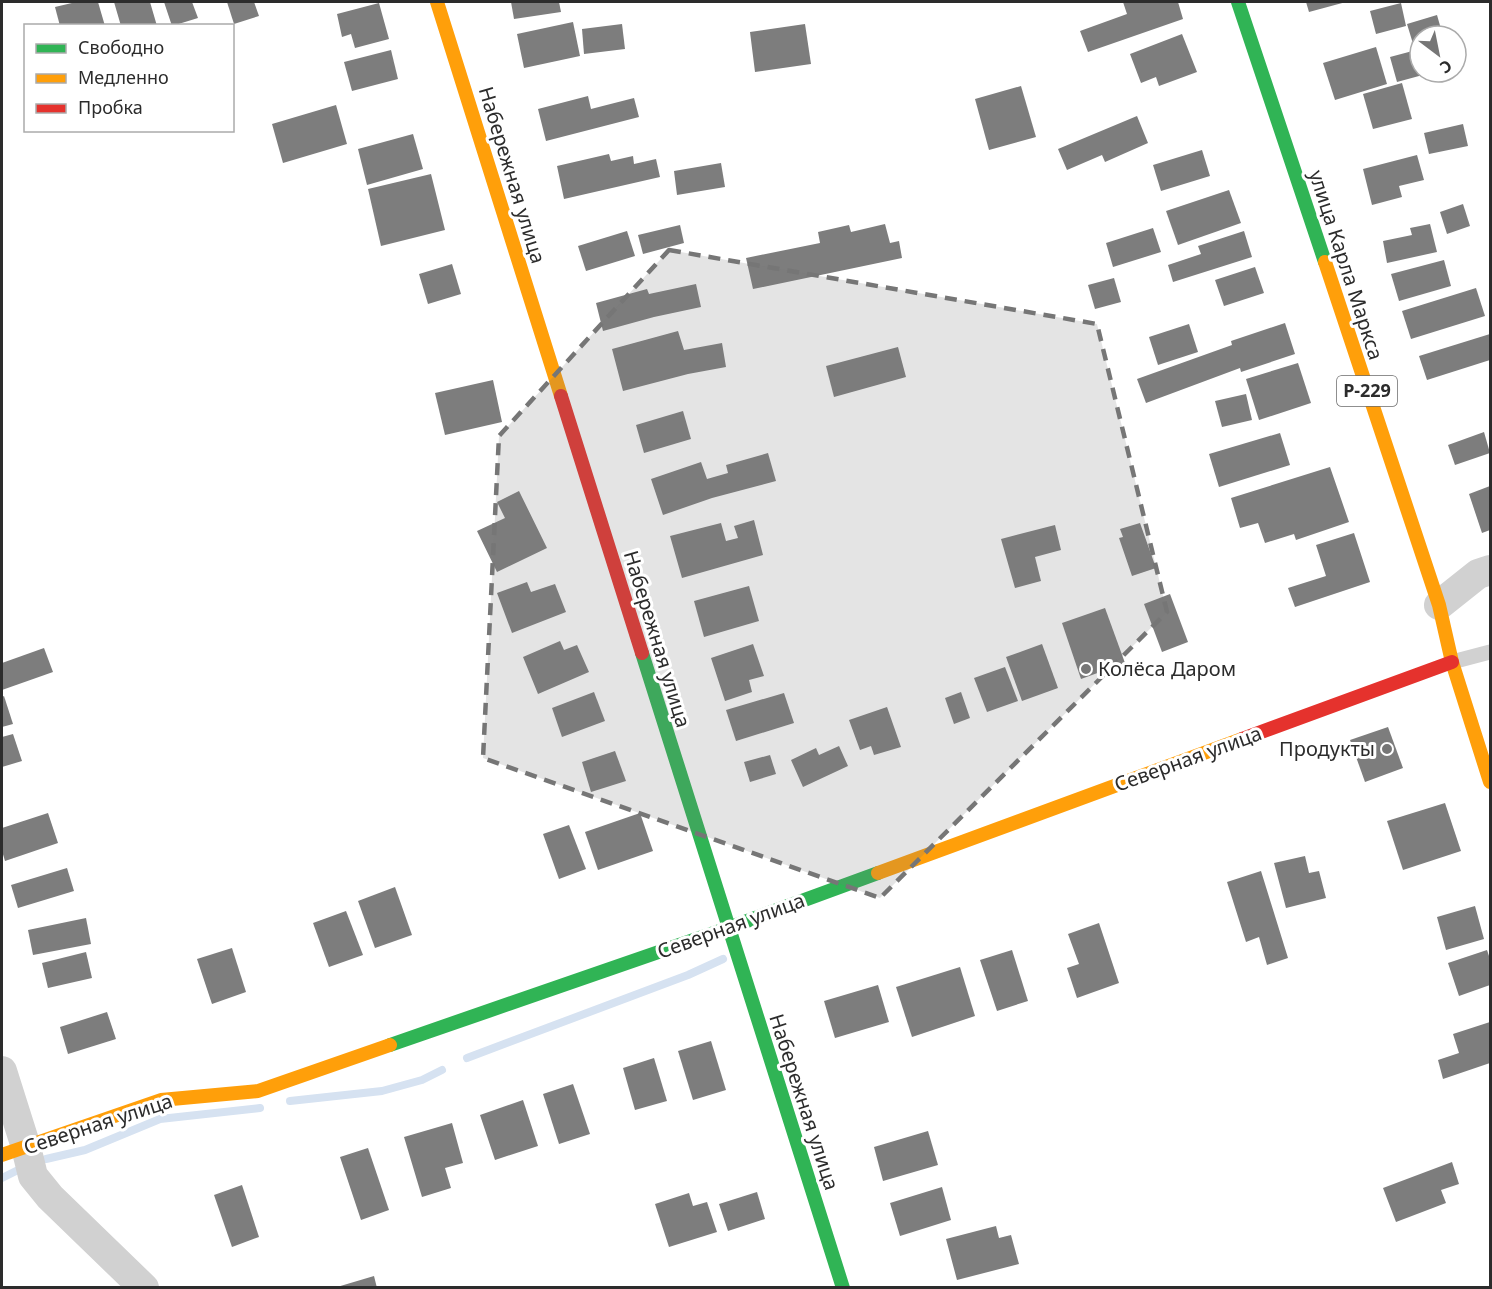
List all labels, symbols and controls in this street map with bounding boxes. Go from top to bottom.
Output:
legend [24,24,234,132]
north arrow [1408,24,1468,84]
text: Свободно [78,35,164,59]
text: С [1436,55,1456,79]
text: Медленно [78,65,169,89]
street label: Набережная улица [473,83,552,267]
text: Пробка [78,95,143,119]
street label: улица Карла Маркса [1303,166,1390,363]
road number: Р-229 [1337,376,1397,406]
street label: Набережная улица [618,547,697,731]
place label: Колёса Даром [1098,655,1236,682]
marker: Колёса Даром [1079,662,1093,676]
street label: Северная улица [1110,719,1265,798]
place label: Продукты [1279,735,1375,762]
marker: Продукты [1380,742,1394,756]
street label: Северная улица [653,886,808,965]
street label: Набережная улица [763,1010,846,1193]
street label: Северная улица [20,1087,176,1160]

